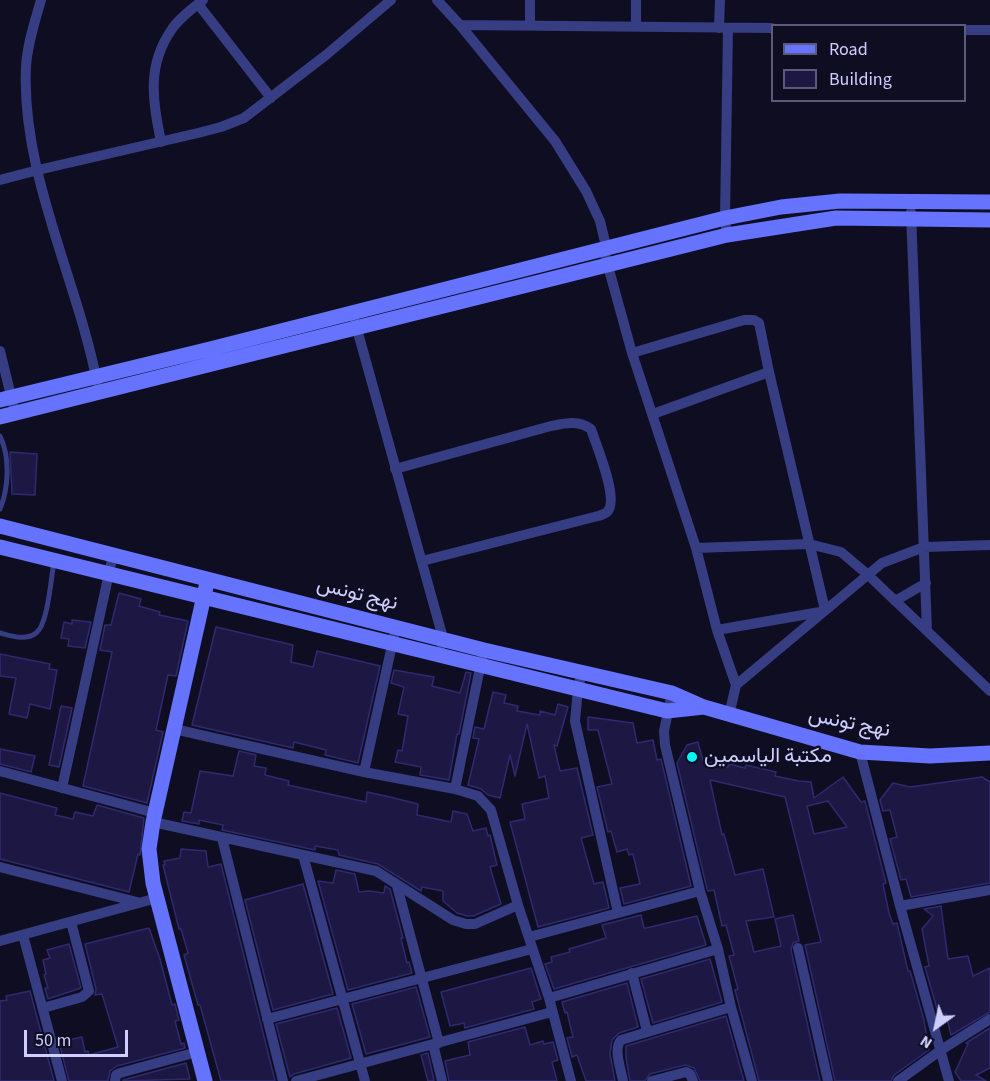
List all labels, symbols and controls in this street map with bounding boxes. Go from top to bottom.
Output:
legend [771,24,966,102]
text: Road [829,37,868,62]
text: Building [829,67,892,92]
street label: نهج تونس [314,573,400,617]
street label: نهج تونس [806,704,892,744]
place label: مكتبة الياسمين [704,744,832,770]
marker: مكتبة الياسمين [685,750,699,764]
north arrow [906,997,966,1057]
scale bar [27,1018,130,1056]
text: 50 m [35,1028,71,1053]
text: N [916,1030,937,1054]

